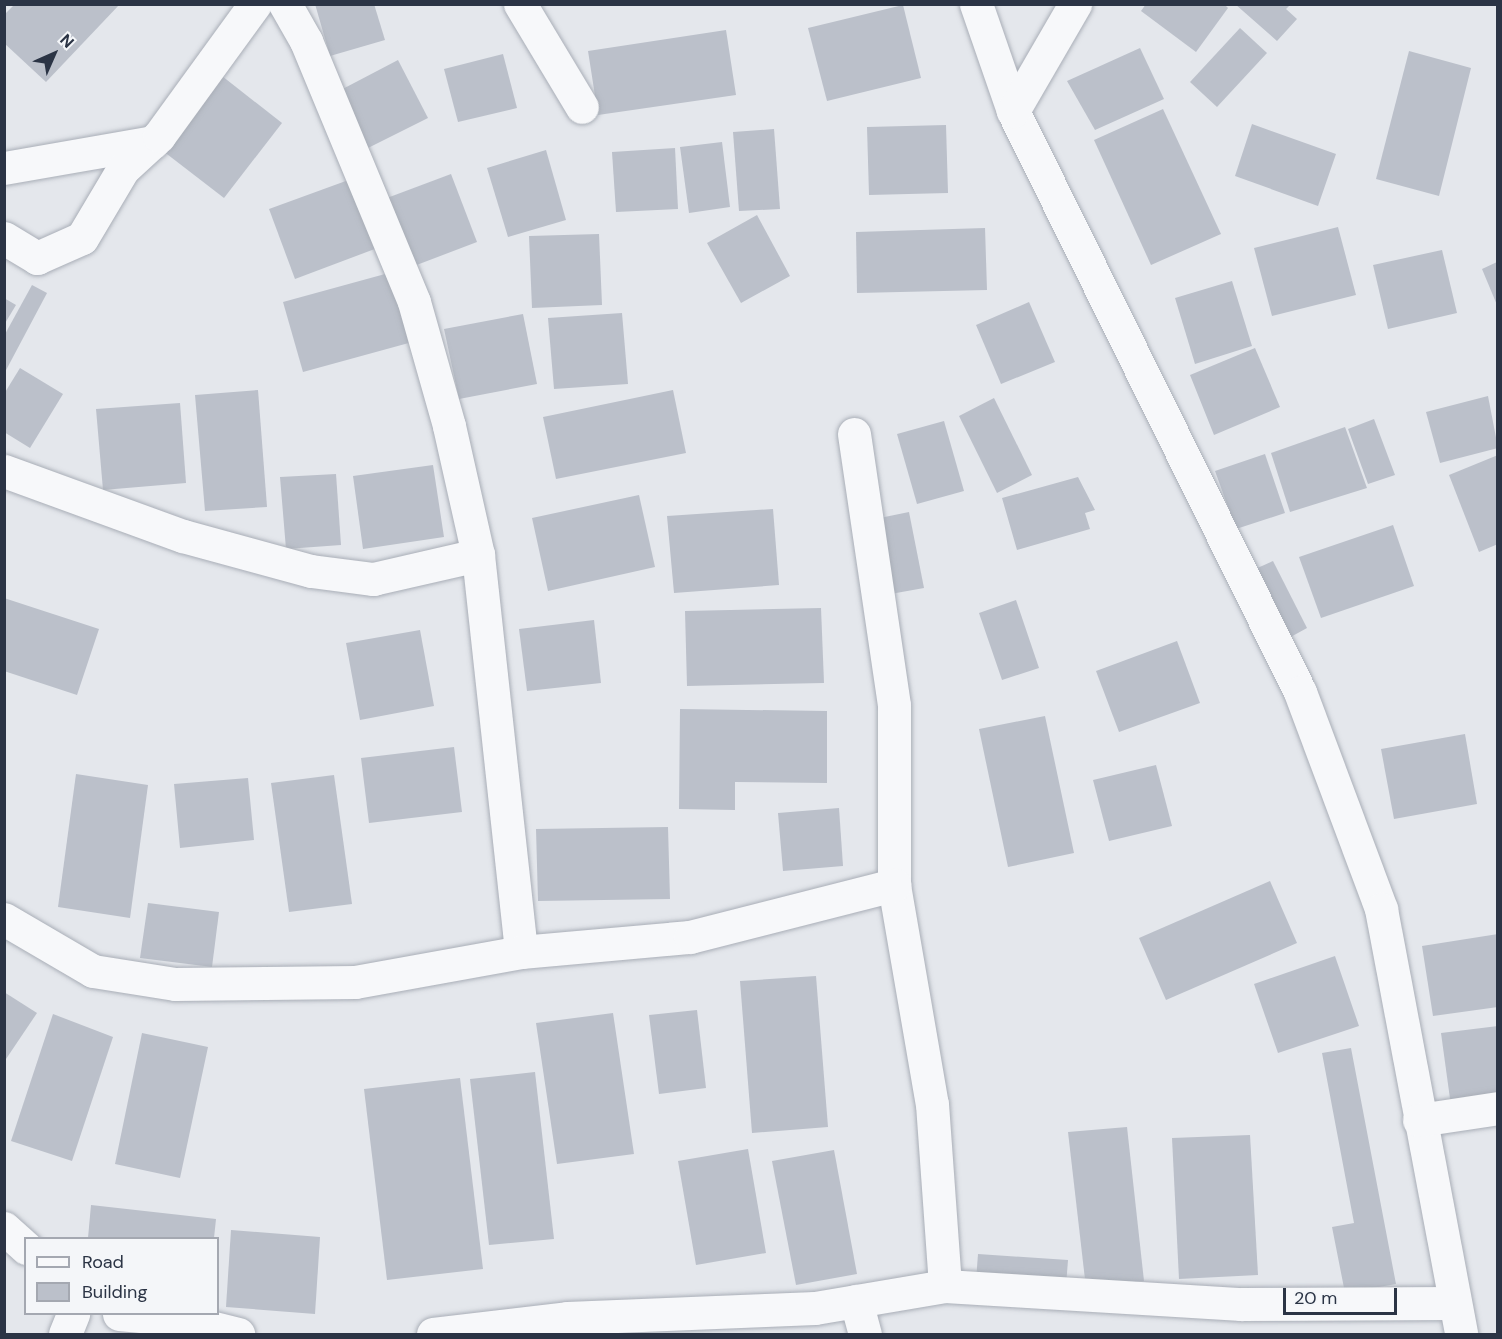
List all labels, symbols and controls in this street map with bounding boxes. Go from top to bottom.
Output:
north arrow [24,24,84,84]
text: N [56,29,79,52]
legend [24,1237,219,1315]
text: Road [82,1250,124,1274]
scale bar [1286,1276,1400,1314]
text: Building [82,1280,147,1304]
text: 20 m [1294,1286,1337,1310]

